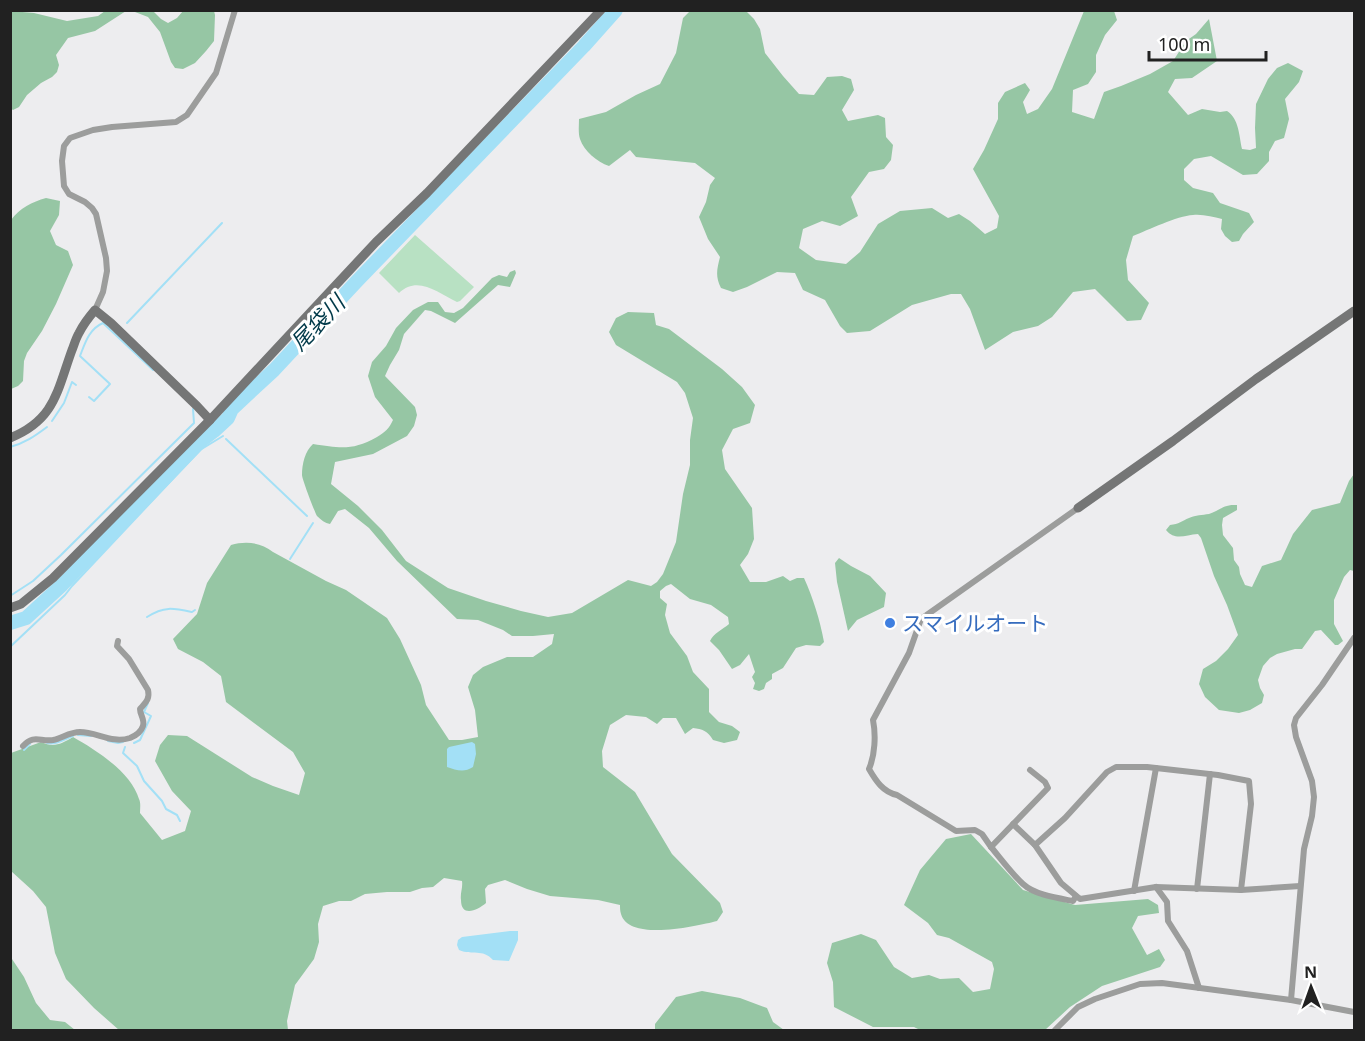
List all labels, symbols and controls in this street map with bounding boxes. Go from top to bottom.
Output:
scale bar [1149,24,1266,62]
text: 100 m [1158,32,1210,56]
water label: 尾袋川 [283,286,352,356]
place label: スマイルオート [902,609,1048,637]
marker: スマイルオート [883,616,897,630]
north arrow [1281,957,1341,1017]
text: N [1304,961,1317,983]

